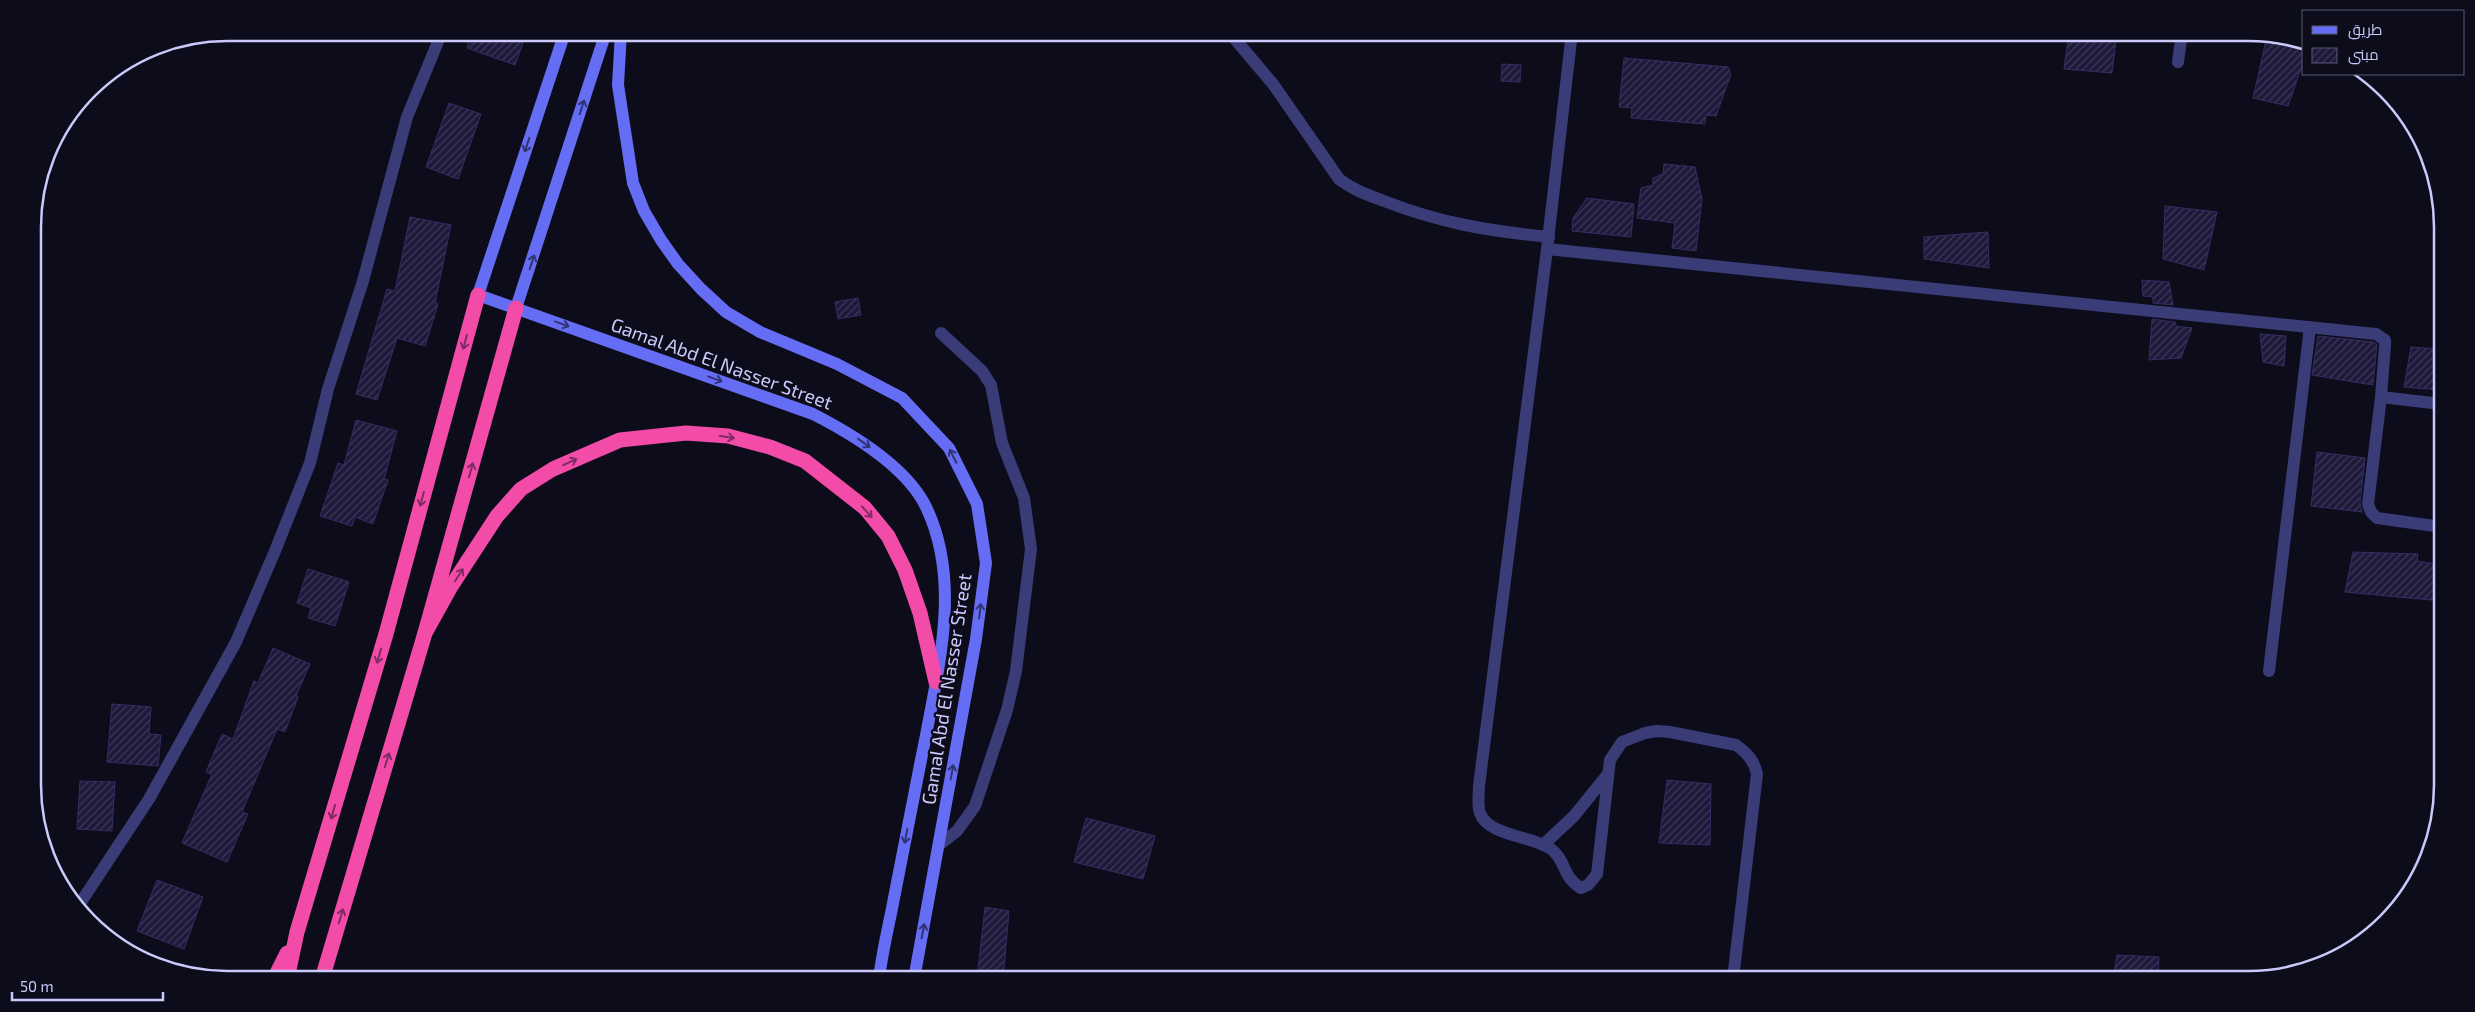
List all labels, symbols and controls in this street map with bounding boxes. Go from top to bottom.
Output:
legend [2302,10,2465,75]
text: طريق [2348,20,2382,40]
text: مبنى [2348,45,2379,65]
one-way arrow [578,100,587,115]
one-way arrow [522,137,532,153]
one-way arrow [527,254,537,270]
street label: Gamal Abd El Nasser Street [608,312,836,414]
one-way arrow [554,320,570,329]
one-way arrow [460,334,469,350]
one-way arrow [707,375,723,384]
one-way arrow [718,432,734,442]
one-way arrow [857,438,871,448]
one-way arrow [948,448,958,463]
one-way arrow [562,457,577,467]
one-way arrow [467,462,477,478]
one-way arrow [417,491,427,507]
one-way arrow [861,505,873,518]
one-way arrow [454,569,464,583]
street label: Gamal Abd El Nasser Street [916,572,976,806]
one-way arrow [975,604,985,620]
one-way arrow [374,647,384,663]
one-way arrow [383,753,393,769]
one-way arrow [948,764,958,780]
one-way arrow [328,803,338,819]
one-way arrow [901,827,911,843]
one-way arrow [336,908,346,924]
one-way arrow [918,924,928,940]
scale bar [12,970,164,1002]
text: 50 m [20,977,54,995]

